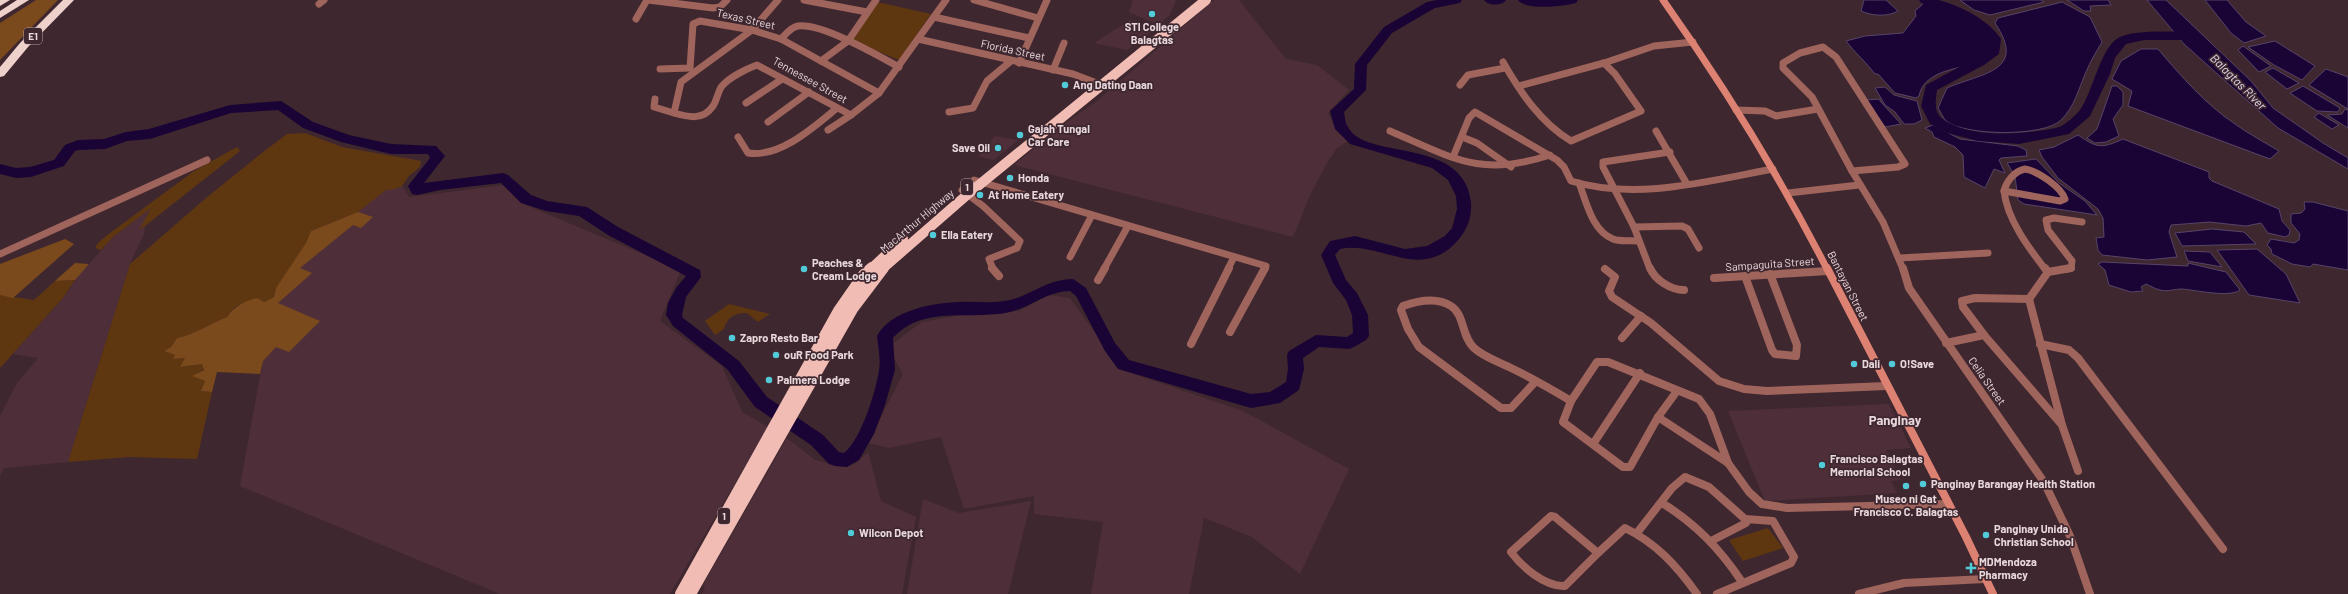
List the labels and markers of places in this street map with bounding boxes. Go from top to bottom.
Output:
marker: STI College Balagtas [1147,9,1157,19]
place label: STI College Balagtas [1125,20,1179,46]
place label: Ang Dating Daan [1073,78,1153,91]
marker: Ang Dating Daan [1060,80,1070,90]
place label: Gajah Tungal Car Care [1028,122,1090,148]
marker: Gajah Tungal Car Care [1015,130,1025,140]
place label: Save Oil [952,141,990,154]
marker: Save Oil [993,143,1003,153]
place label: Honda [1018,171,1049,184]
marker: Honda [1005,173,1015,183]
place label: At Home Eatery [988,188,1064,201]
marker: At Home Eatery [975,190,985,200]
place label: Ella Eatery [941,228,993,241]
marker: Ella Eatery [928,230,938,240]
place label: Peaches & Cream Lodge [812,256,877,282]
marker: Peaches & Cream Lodge [799,264,809,274]
place label: Zapro Resto Bar [740,331,819,344]
marker: Zapro Resto Bar [727,333,737,343]
place label: ouR Food Park [784,348,854,361]
marker: ouR Food Park [771,350,781,360]
place label: Dali [1862,357,1880,370]
place label: O!Save [1900,357,1934,370]
marker: Dali [1849,359,1859,369]
marker: O!Save [1887,359,1897,369]
place label: Palmera Lodge [777,373,850,386]
marker: Palmera Lodge [764,375,774,385]
place label: Francisco Balagtas Memorial School [1830,452,1923,478]
marker: Francisco Balagtas Memorial School [1817,460,1827,470]
place label: Panginay Barangay Health Station [1931,477,2095,490]
marker: Panginay Barangay Health Station [1918,479,1928,489]
marker: Museo ni Gat Francisco C. Balagtas [1901,481,1911,491]
place label: Museo ni Gat Francisco C. Balagtas [1854,492,1959,518]
place label: Panginay Unida Christian School [1994,522,2074,548]
place label: Wilcon Depot [859,526,924,539]
marker: Wilcon Depot [846,528,856,538]
marker: Panginay Unida Christian School [1981,530,1991,540]
place label: MDMendoza Pharmacy [1979,555,2037,581]
marker: MDMendoza Pharmacy [1966,563,1976,573]

